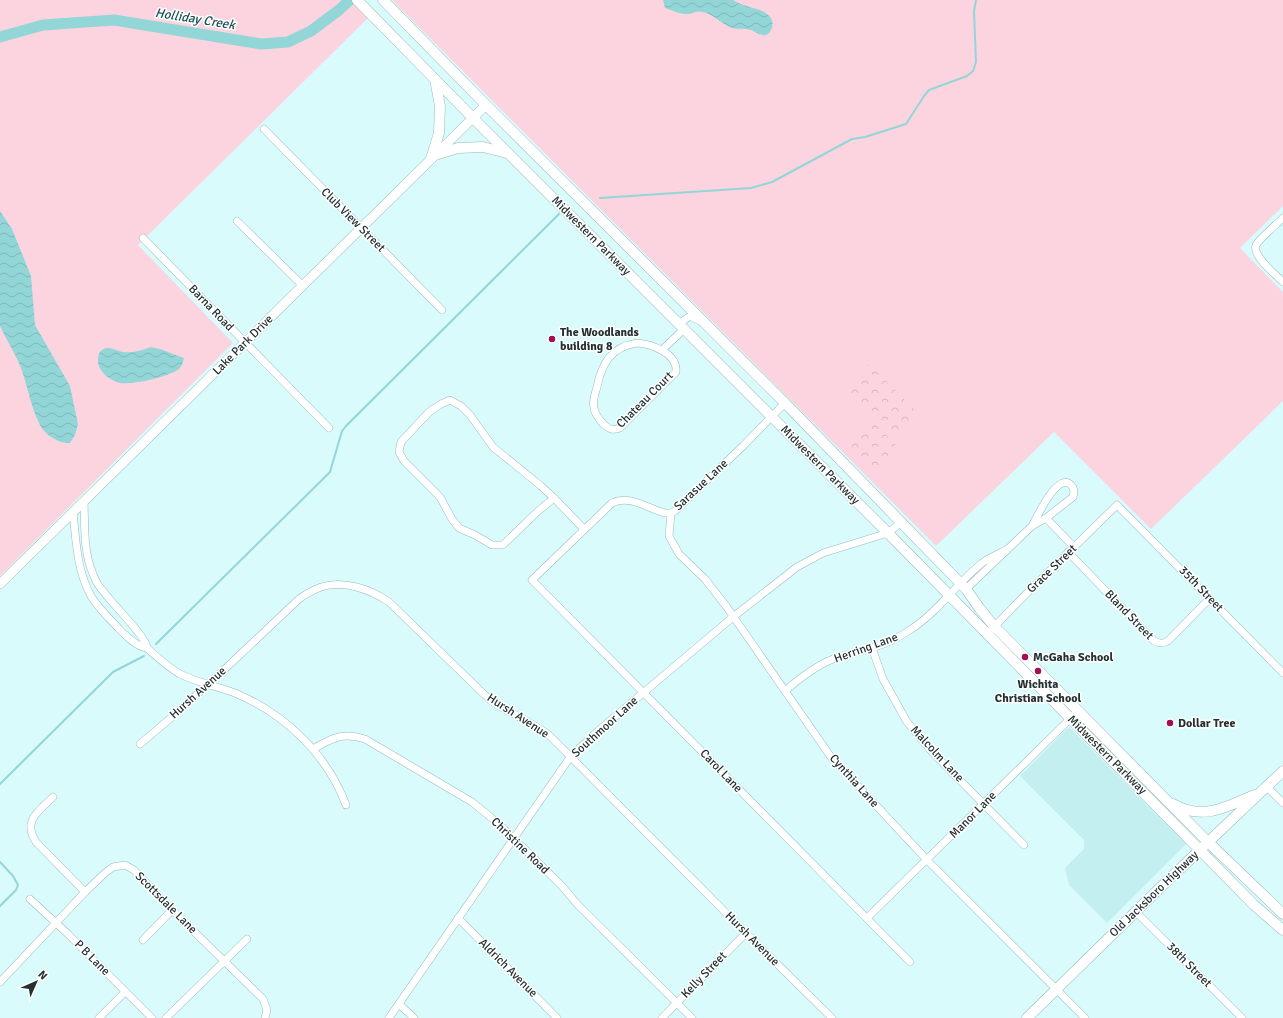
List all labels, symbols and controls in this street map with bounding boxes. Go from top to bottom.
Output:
water label: Holliday Creek [154,5,238,33]
street label: Club View Street [318,185,388,255]
street label: Midwestern Parkway [548,193,634,279]
street label: Barna Road [185,282,237,334]
street label: Lake Park Drive [210,312,276,378]
place label: The Woodlands building 8 [560,325,640,354]
marker: The Woodlands building 8 [547,334,557,344]
street label: Chateau Court [614,369,676,431]
street label: Midwestern Parkway [777,422,863,508]
street label: Sarasue Lane [671,456,731,514]
street label: Grace Street [1024,542,1080,596]
street label: 35th Street [1176,563,1226,615]
street label: Bland Street [1101,587,1157,643]
street label: Herring Lane [832,630,900,666]
place label: McGaha School [1033,650,1113,665]
marker: McGaha School [1020,652,1030,662]
street label: Hursh Avenue [167,664,229,722]
marker: Wichita Christian School [1033,666,1043,676]
place label: Wichita Christian School [995,677,1081,706]
street label: Hursh Avenue [484,690,552,742]
street label: Southmoor Lane [569,693,641,761]
street label: Midwestern Parkway [1064,712,1150,798]
place label: Dollar Tree [1178,716,1235,731]
marker: Dollar Tree [1165,718,1175,728]
street label: Malcolm Lane [907,723,967,785]
street label: Carol Lane [697,746,745,796]
street label: Cynthia Lane [826,751,882,811]
street label: Manor Lane [946,788,1000,842]
street label: Christine Road [488,814,552,878]
street label: Old Jacksboro Highway [1106,847,1202,940]
street label: Scottsdale Lane [132,869,200,937]
street label: Hursh Avenue [722,909,782,969]
street label: Aldrich Avenue [475,935,541,1001]
street label: P B Lane [71,937,113,979]
street label: 38th Street [1163,939,1215,991]
street label: Kelly Street [678,948,730,1002]
north arrow [16,962,56,1002]
text: N [35,968,50,983]

